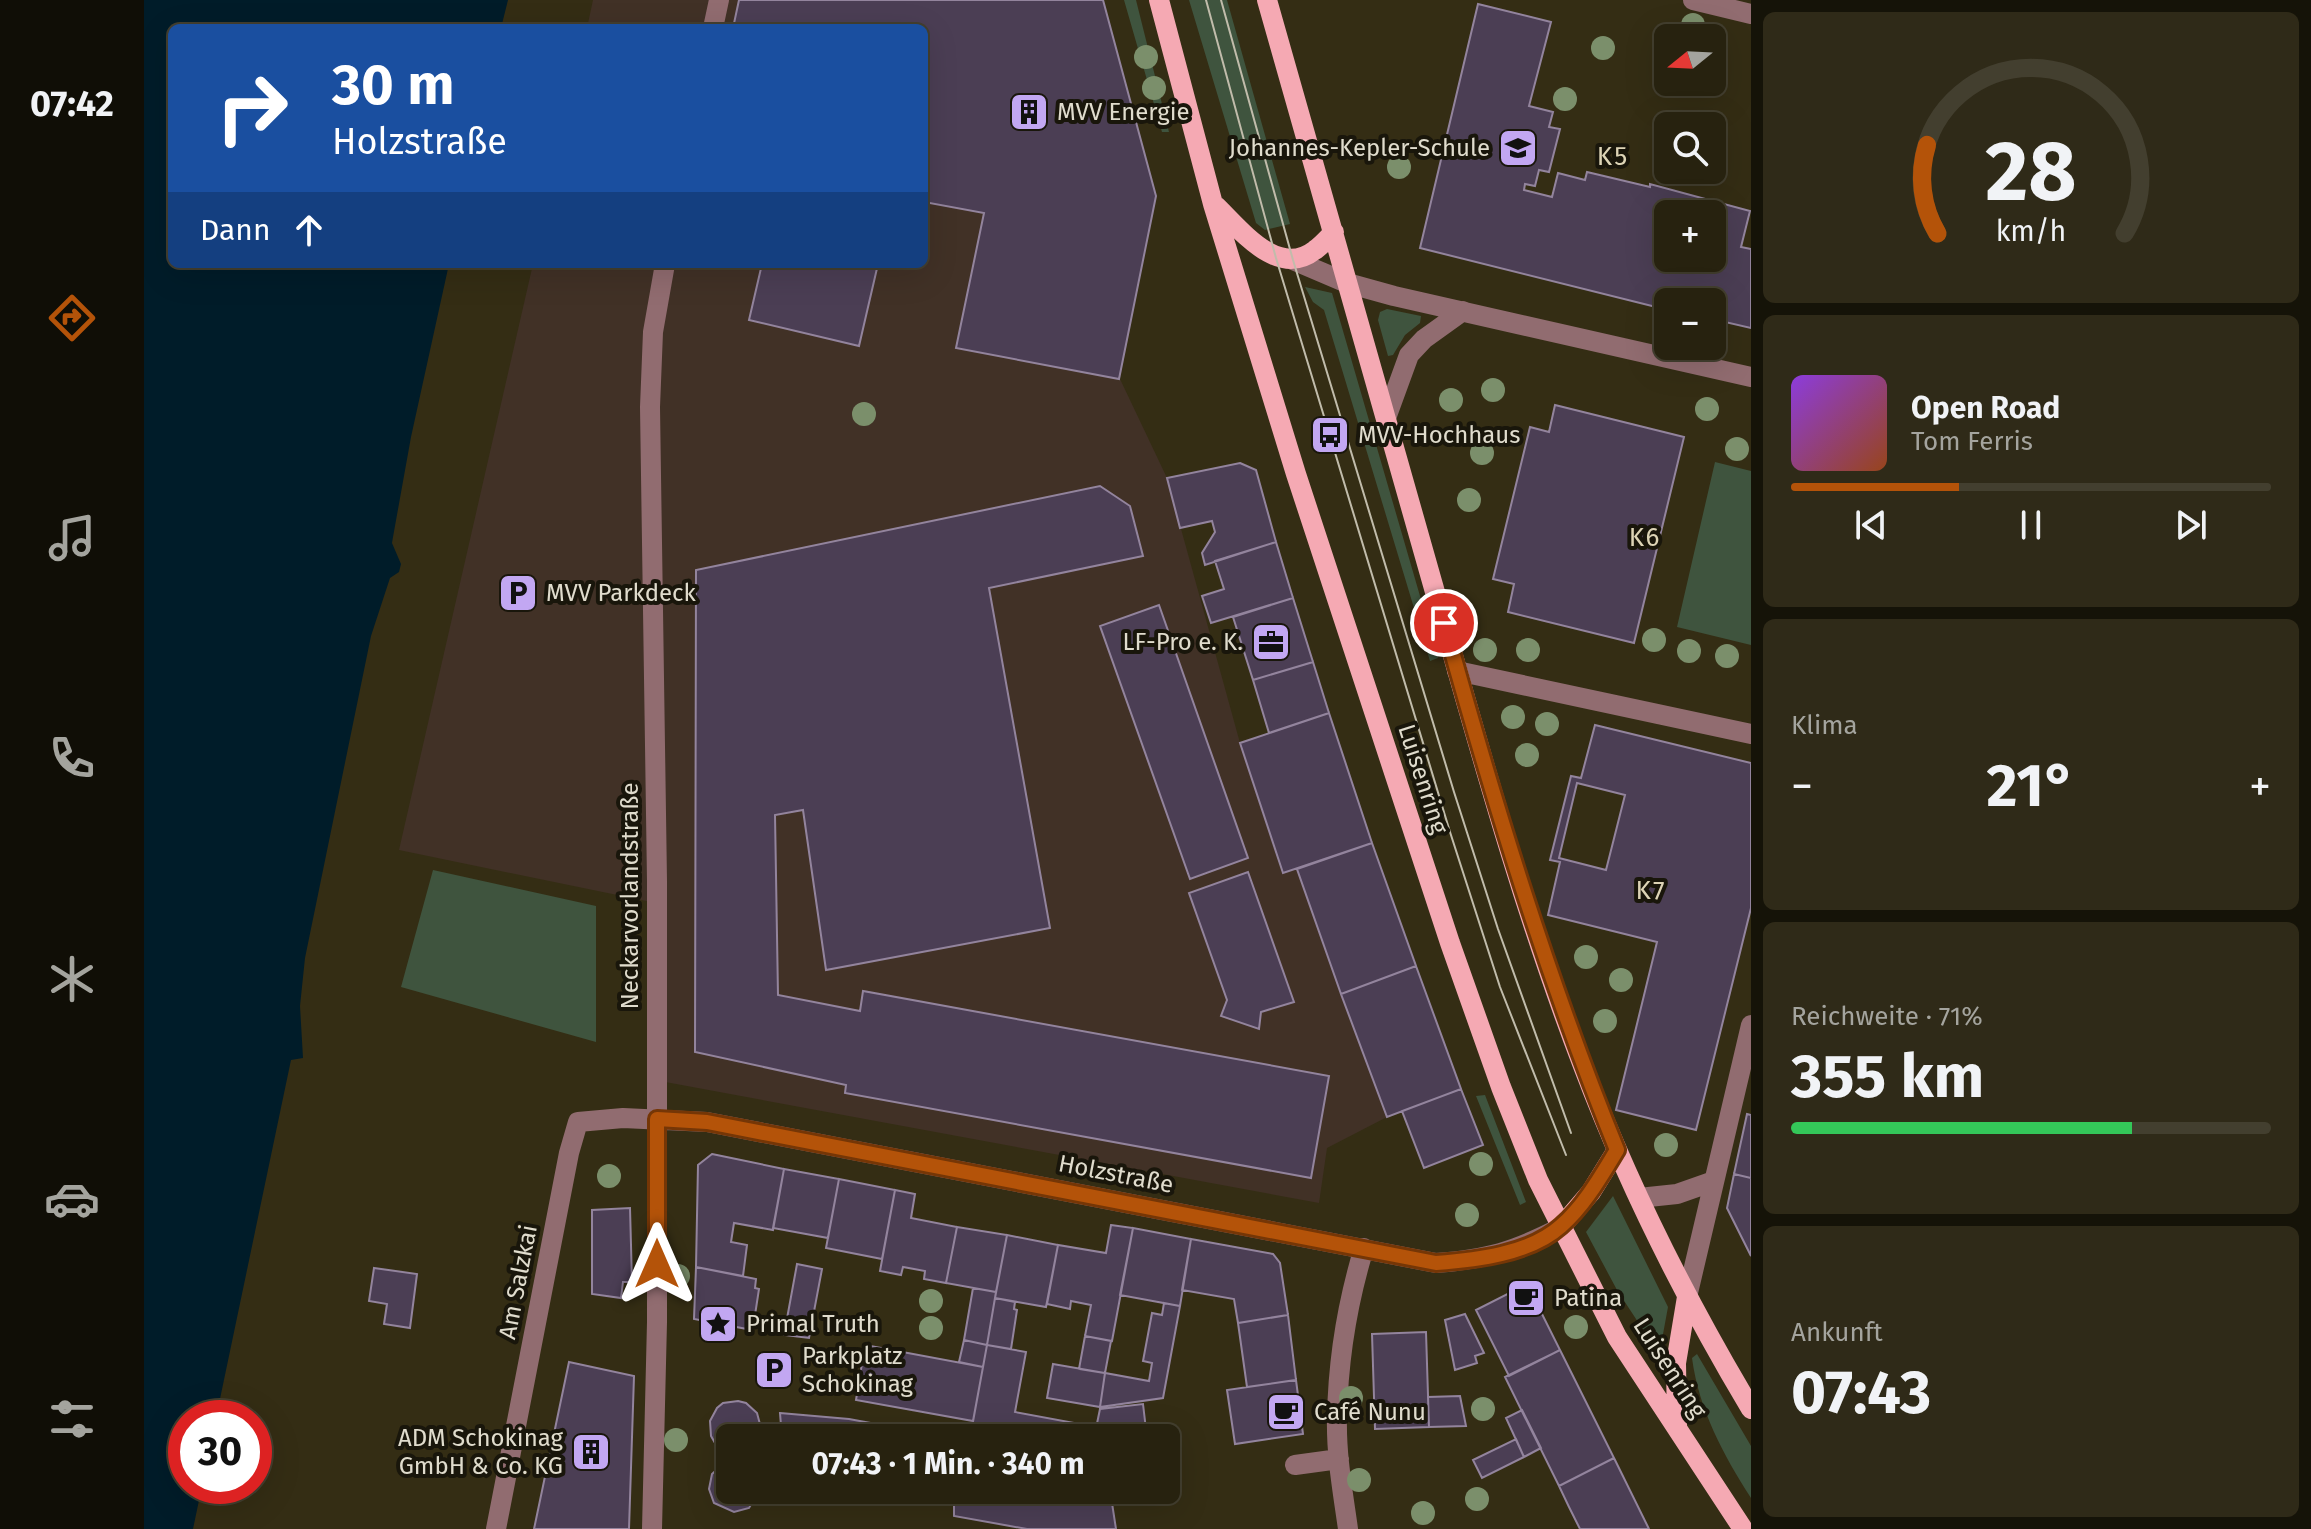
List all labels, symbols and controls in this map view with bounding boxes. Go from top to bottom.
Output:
north arrow [1654,24,1726,96]
map controls [1654,24,1726,360]
text: 30 m [332,52,454,119]
icon: right [200,56,304,160]
text: 07:42 [30,82,114,126]
building icon: MVV Energie [1008,91,1050,133]
place label: MVV Energie [1057,98,1190,126]
button: search [1654,112,1726,184]
text: Holzstraße [332,120,507,164]
text: 28 [1985,121,2077,221]
school or university icon: Johannes-Kepler-Schule [1497,127,1539,169]
place label: Johannes-Kepler-Schule [1229,134,1490,162]
district label: K5 [1597,141,1629,172]
button: + [1654,200,1726,272]
icon: ahead [287,208,331,252]
text: Dann [200,212,271,248]
text: km/h [1996,214,2066,249]
button: − [1654,288,1726,360]
icon: directions [44,290,100,346]
text: Open Road [1911,390,2060,426]
bus stop icon: MVV-Hochhaus [1309,414,1351,456]
place label: MVV-Hochhaus [1358,421,1521,449]
text: Tom Ferris [1911,426,2033,457]
icon: previous [1849,503,1893,547]
icon: pause [2009,503,2053,547]
icon: next [2169,503,2213,547]
icon: music [44,510,100,566]
district label: K6 [1629,522,1661,553]
parking icon: MVV Parkdeck [497,572,539,614]
place label: MVV Parkdeck [546,579,697,607]
pin [1410,589,1478,657]
icon: arrive [1422,601,1466,645]
office icon: LF-Pro e. K. [1250,621,1292,663]
place label: LF-Pro e. K. [1123,628,1243,656]
text: Klima [1791,710,1858,741]
street label: Luisenring [1392,721,1454,838]
icon: phone [44,730,100,786]
text: 21° [1987,750,2075,822]
text: − [1791,760,1813,813]
text: + [2249,760,2271,813]
street label: Neckarvorlandstraße [616,782,644,1010]
district label: K7 [1636,875,1666,906]
icon: climate [44,951,100,1007]
text: Reichweite · 71% [1791,1001,1983,1032]
text: 355 km [1791,1041,1984,1113]
street label: Holzstraße [1056,1149,1176,1199]
icon: car [44,1171,100,1227]
street label: Am Salzkai [493,1222,543,1342]
position arrow [615,1222,699,1306]
cafe icon: Patina [1505,1277,1547,1319]
place label: Patina [1554,1284,1622,1312]
place icon: Primal Truth [697,1303,739,1345]
place label: Primal Truth [746,1310,880,1338]
street label: Luisenring [1627,1313,1713,1424]
text: Ankunft [1791,1317,1883,1348]
place label: Parkplatz Schokinag [802,1342,914,1398]
parking icon: Parkplatz Schokinag [753,1349,795,1391]
text: 07:43 [1791,1357,1931,1429]
icon: filters [44,1391,100,1447]
cafe icon: Café Nunu [1265,1391,1307,1433]
place label: Café Nunu [1314,1398,1426,1426]
speed limit sign: 30 [168,1400,272,1504]
place label: ADM Schokinag GmbH & Co. KG [398,1424,564,1480]
building icon: ADM Schokinag GmbH & Co. KG [570,1431,612,1473]
text: 07:43 · 1 Min. · 340 m [811,1446,1085,1482]

